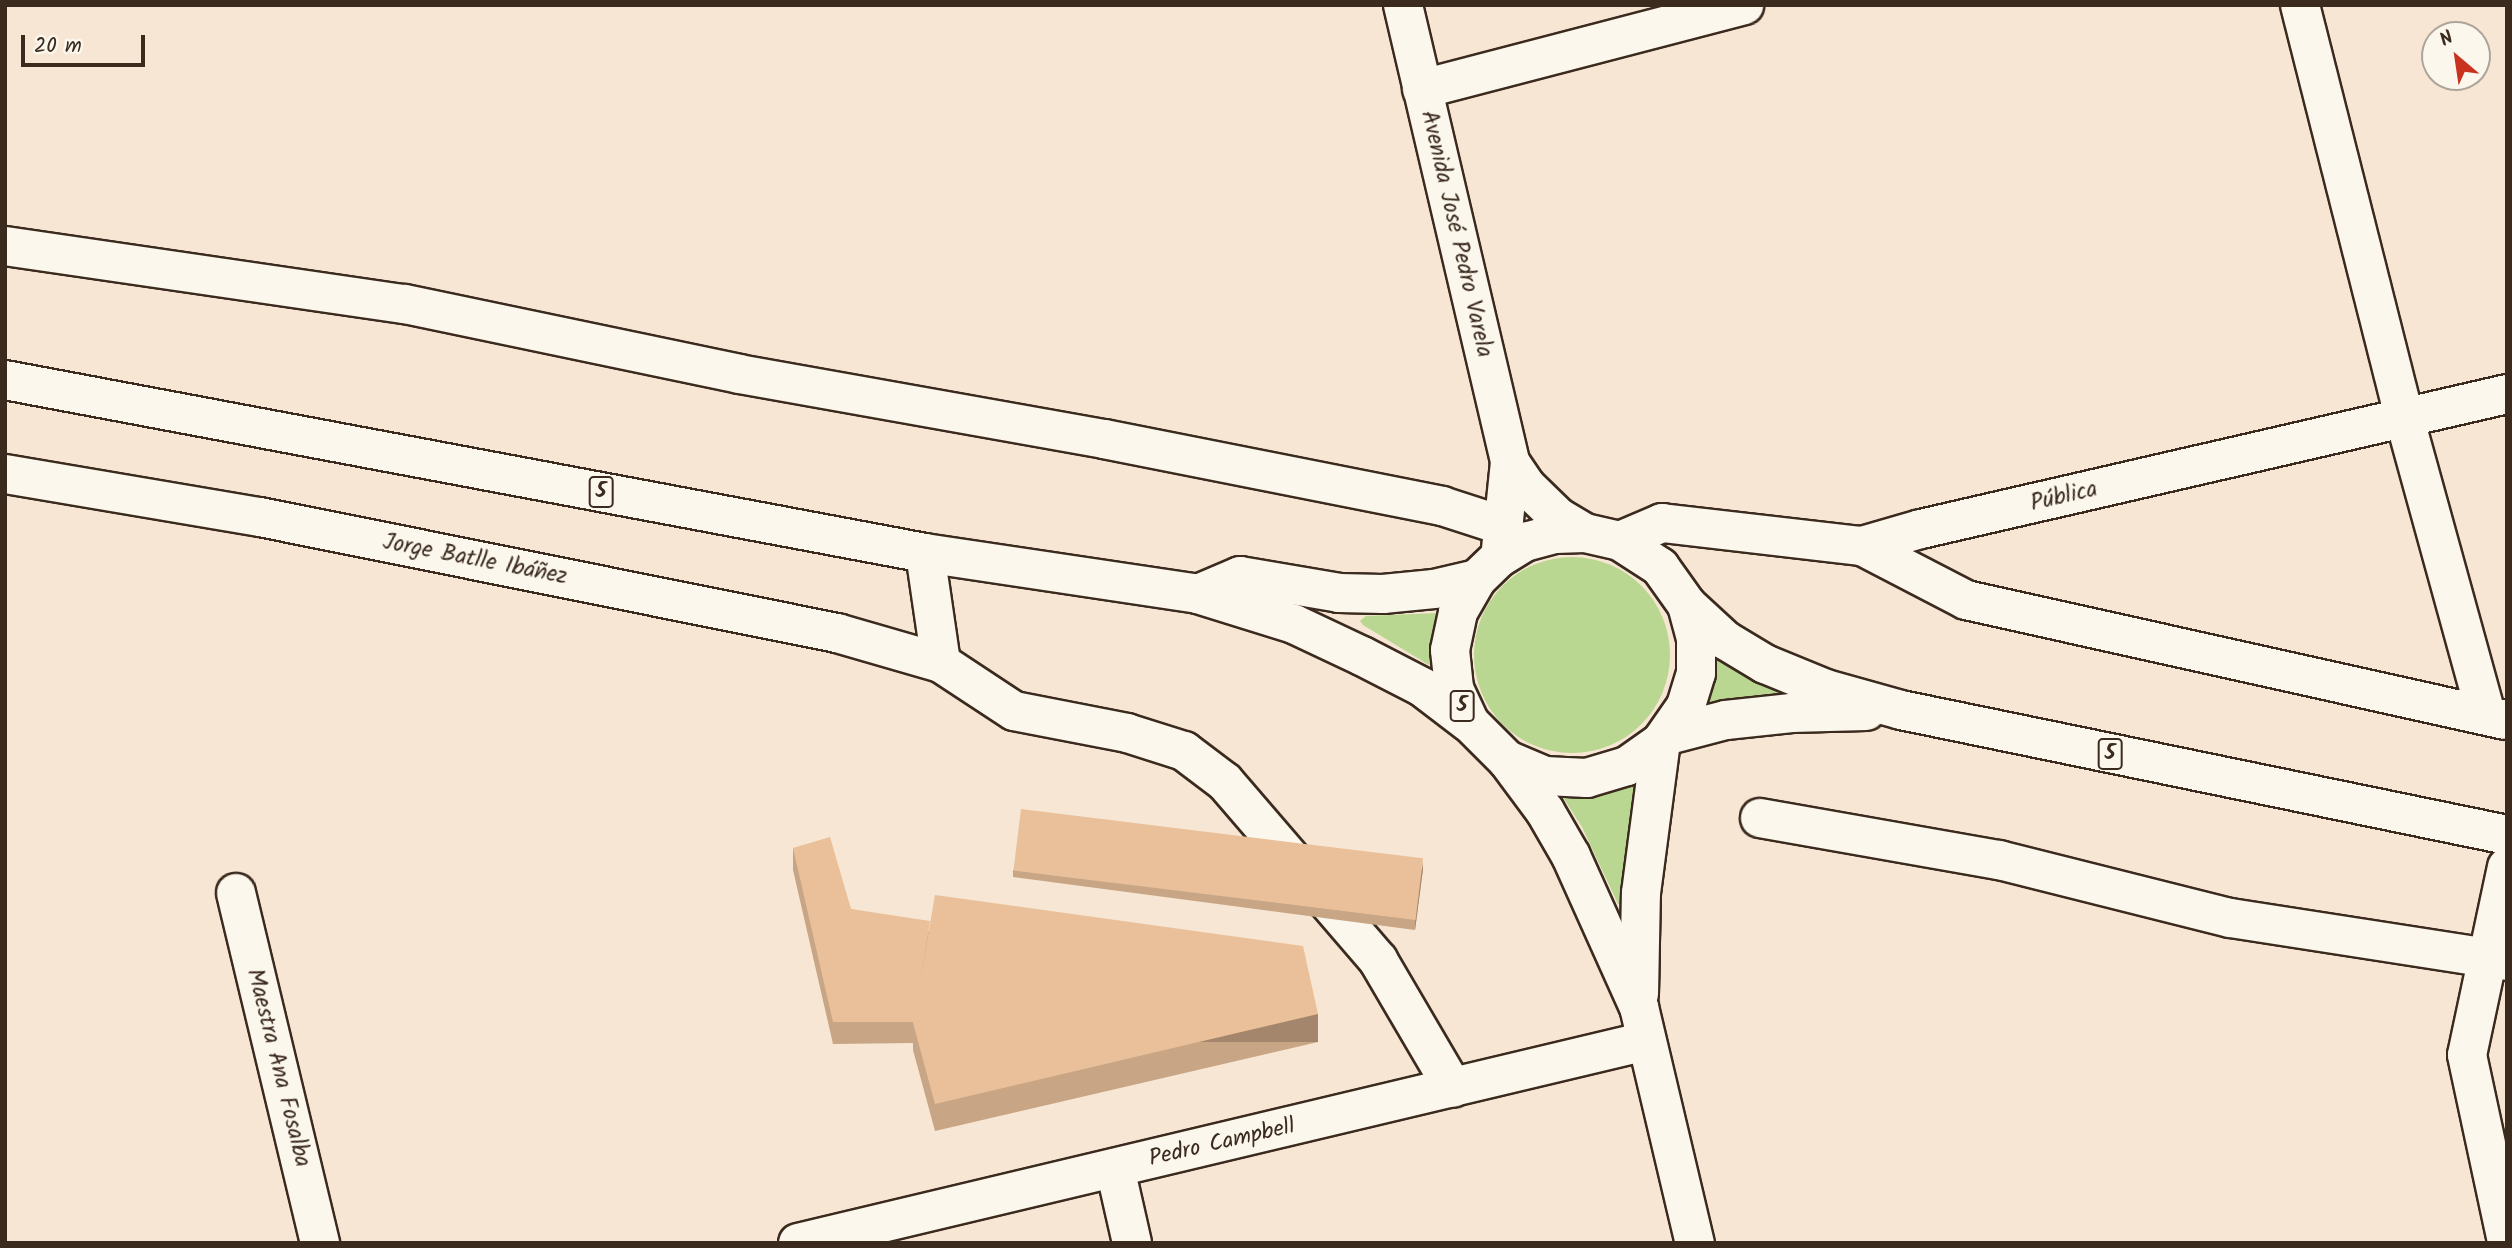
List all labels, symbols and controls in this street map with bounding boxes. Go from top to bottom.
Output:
scale bar [24,21,149,65]
north arrow [2421,21,2491,91]
text: N [2434,23,2459,55]
text: 20 m [34,30,82,63]
street label: Avenida José Pedro Varela [1414,108,1498,360]
road number: 5 [587,475,615,510]
street label: Pública [2028,476,2100,518]
street label: Jorge Batlle Ibáñez [380,529,570,591]
road number: 5 [1448,688,1476,724]
road number: 5 [2096,736,2124,772]
street label: Maestra Ana Fosalba [240,966,316,1170]
street label: Pedro Campbell [1146,1113,1298,1173]

